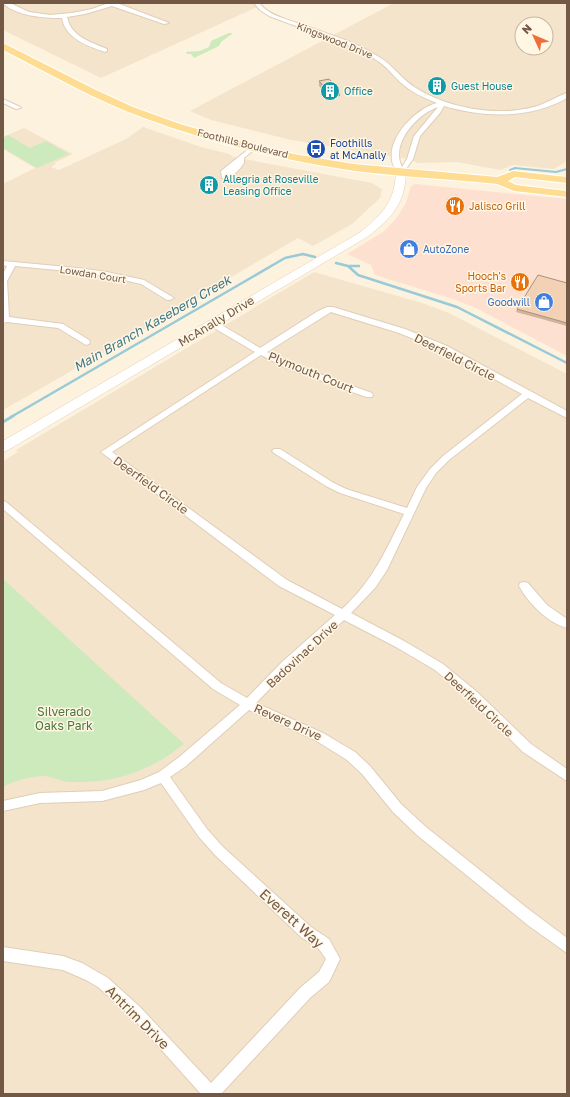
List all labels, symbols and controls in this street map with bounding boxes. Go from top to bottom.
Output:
north arrow [514,16,554,56]
street label: Kingswood Drive [295,19,375,61]
text: N [519,21,534,36]
building icon: Guest House [426,75,448,97]
building icon: Office [319,80,341,102]
place label: Guest House [451,80,513,92]
place label: Office [344,85,373,97]
street label: Foothills Boulevard [196,126,290,160]
place label: Foothills at McAnally [330,137,387,161]
bus stop icon: Foothills at McAnally [305,138,327,160]
place label: Allegria at Roseville Leasing Office [223,173,319,197]
building icon: Allegria at Roseville Leasing Office [198,174,220,196]
restaurant icon: Jalisco Grill [444,195,466,217]
place label: Jalisco Grill [469,200,525,212]
shop icon: AutoZone [398,238,420,260]
place label: AutoZone [423,243,470,255]
street label: Lowdan Court [59,263,127,285]
water label: Main Branch Kaseberg Creek [70,270,235,375]
place label: Hooch's Sports Bar [455,270,506,294]
restaurant icon: Hooch's Sports Bar [509,271,531,293]
shop icon: Goodwill [533,291,555,313]
street label: McAnally Drive [175,292,257,350]
place label: Goodwill [488,296,530,308]
street label: Deerfield Circle [412,330,498,384]
street label: Plymouth Court [266,348,356,396]
street label: Deerfield Circle [111,453,191,517]
street label: Badovinac Drive [263,617,341,691]
street label: Deerfield Circle [441,668,517,740]
street label: Revere Drive [252,700,324,744]
park label: Silverado Oaks Park [35,704,93,733]
street label: Everett Way [256,885,328,951]
street label: Antrim Drive [103,982,173,1052]

